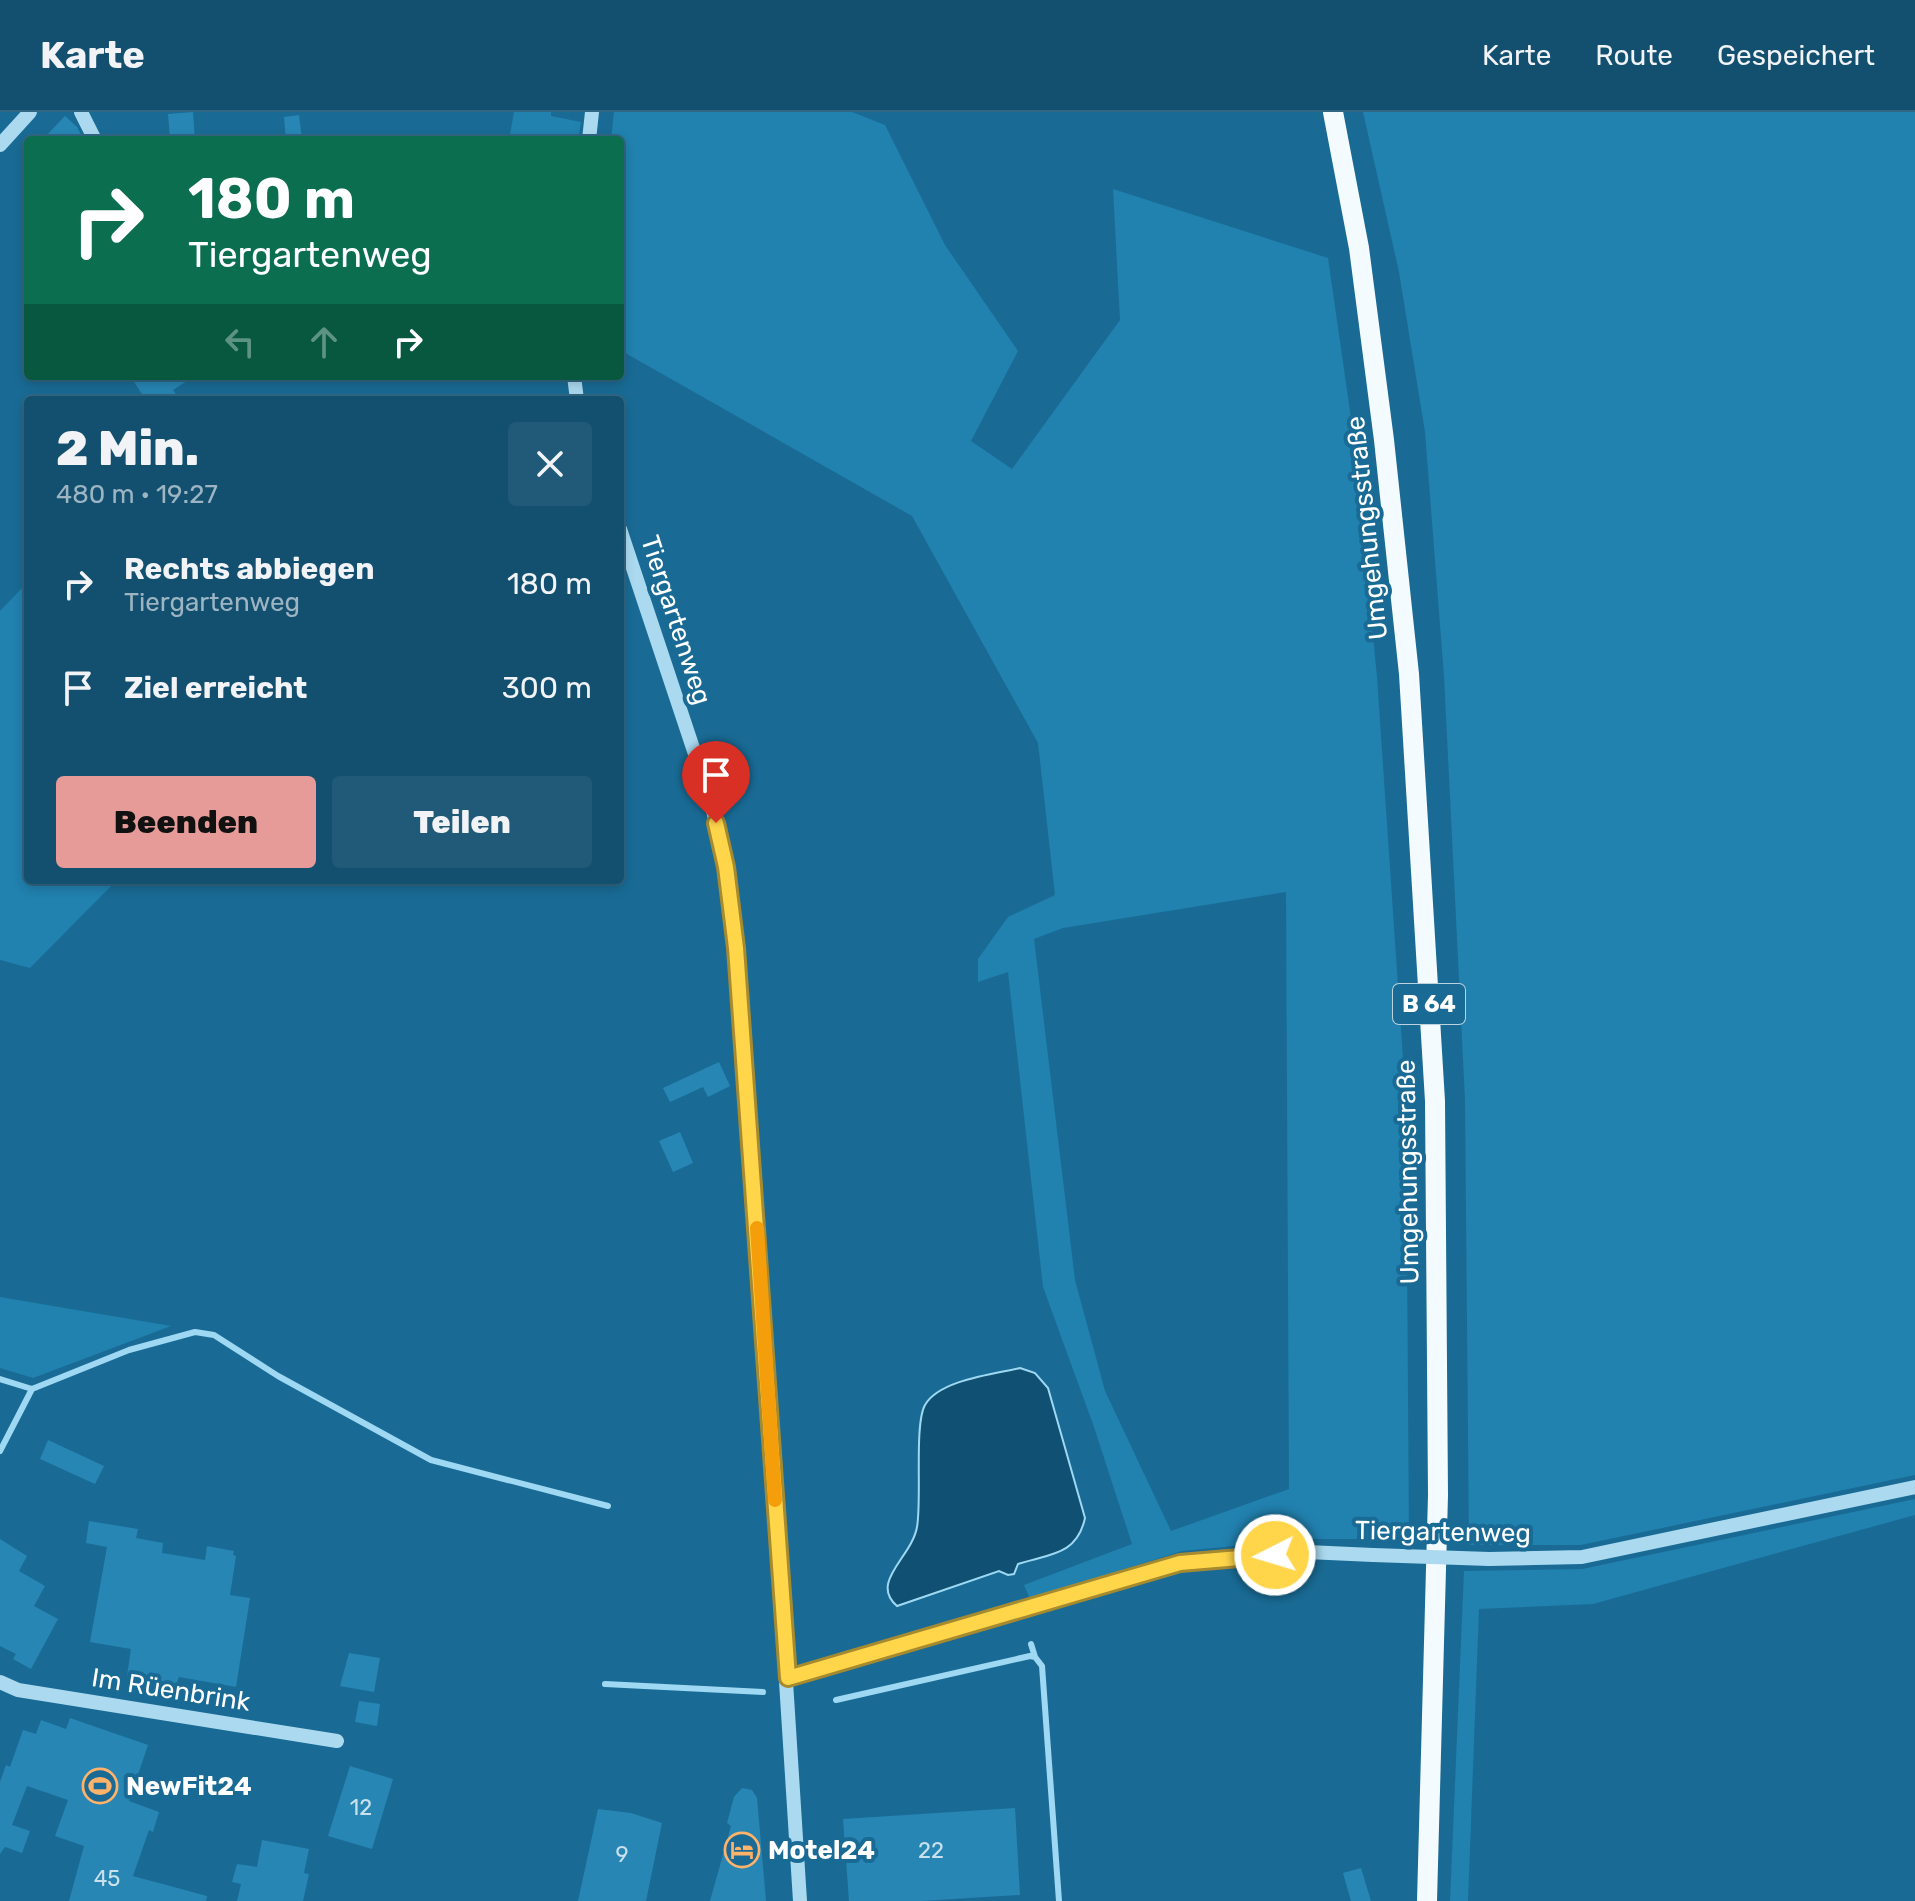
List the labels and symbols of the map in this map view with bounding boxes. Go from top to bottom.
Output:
street label: Umgehungsstraße [1340,415,1394,641]
street label: Tiergartenweg [634,531,718,709]
pin [682,741,750,823]
road number: B 64 [1393,984,1465,1024]
street label: Umgehungsstraße [1391,1059,1425,1285]
position arrow [1233,1513,1317,1597]
street label: Tiergartenweg [1355,1515,1531,1549]
street label: Im Rüenbrink [89,1662,253,1718]
sports icon: NewFit24 [81,1767,119,1805]
place label: NewFit24 [126,1771,252,1802]
house number: 12 [350,1794,372,1821]
hotel icon: Motel24 [723,1831,761,1869]
place label: Motel24 [768,1835,875,1866]
house number: 22 [918,1837,944,1864]
house number: 9 [615,1841,629,1868]
house number: 45 [94,1865,120,1892]

